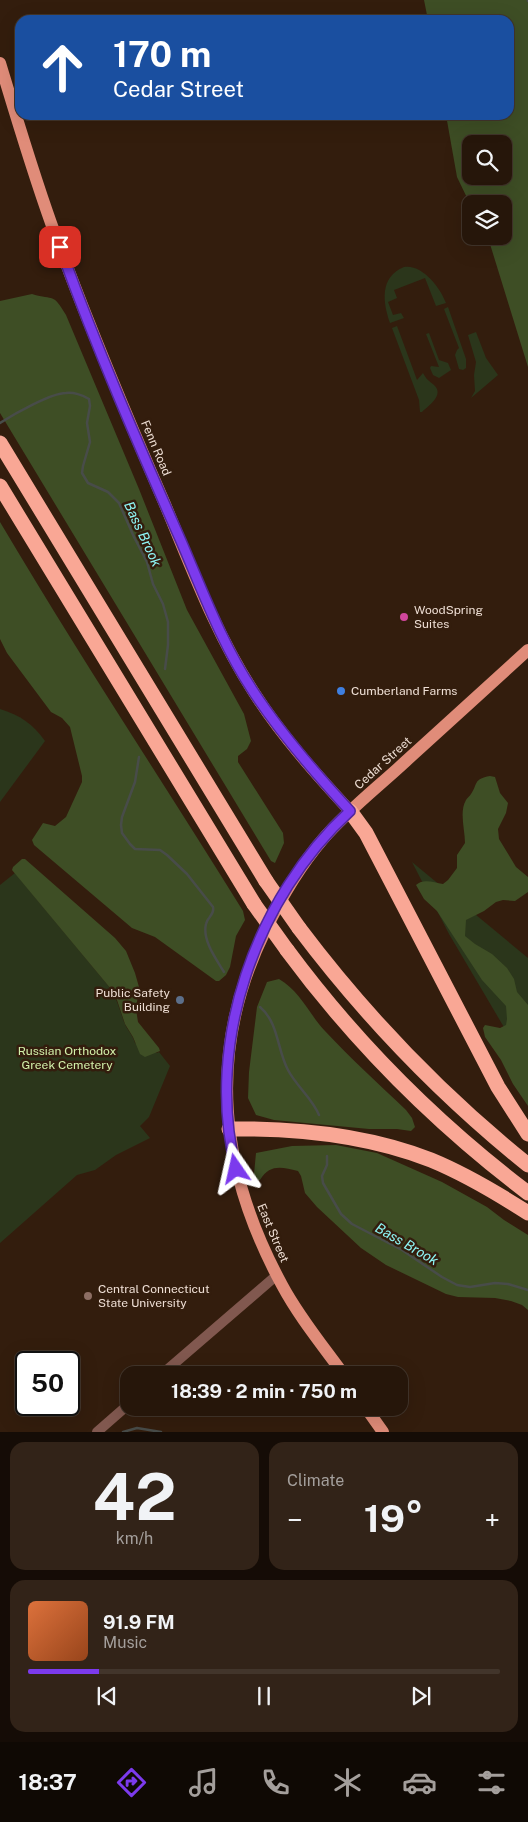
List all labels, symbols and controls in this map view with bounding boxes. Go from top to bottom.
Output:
text: 170 m [113,34,211,75]
icon: ahead [30,35,95,100]
text: Cedar Street [113,76,244,102]
map controls [462,135,512,245]
button: search [462,135,512,185]
button: layers [462,195,512,245]
pin [39,226,81,268]
icon: arrive [46,233,74,261]
street label: Fenn Road [138,418,174,478]
water label: Bass Brook [121,499,165,570]
place label: WoodSpring Suites [414,603,483,631]
marker: WoodSpring Suites [398,611,410,623]
place label: Cumberland Farms [351,684,457,698]
marker: Cumberland Farms [335,685,347,697]
street label: Cedar Street [352,734,414,792]
place label: Public Safety Building [96,986,171,1014]
marker: Public Safety Building [174,994,186,1006]
park label: Russian Orthodox Greek Cemetery [18,1044,116,1072]
position arrow [209,1142,261,1194]
street label: East Street [254,1201,292,1265]
water label: Bass Brook [373,1220,442,1269]
place label: Central Connecticut State University [98,1282,210,1310]
marker: Central Connecticut State University [82,1290,94,1302]
speed limit sign: 50 [15,1351,80,1416]
text: 18:39 · 2 min · 750 m [171,1380,357,1402]
text: 42 [93,1458,176,1535]
text: Climate [287,1471,344,1490]
text: 19° [364,1496,423,1541]
text: − [287,1503,303,1536]
text: + [484,1503,500,1536]
text: km/h [116,1529,153,1548]
text: 91.9 FM [103,1611,175,1633]
text: Music [103,1633,147,1652]
icon: previous [93,1682,121,1710]
icon: pause [250,1682,278,1710]
icon: next [407,1682,435,1710]
icon: directions [114,1765,149,1800]
icon: music [186,1765,221,1800]
icon: phone [258,1765,293,1800]
icon: climate [330,1765,365,1800]
icon: car [402,1765,437,1800]
icon: filters [474,1765,509,1800]
text: 18:37 [19,1769,77,1795]

